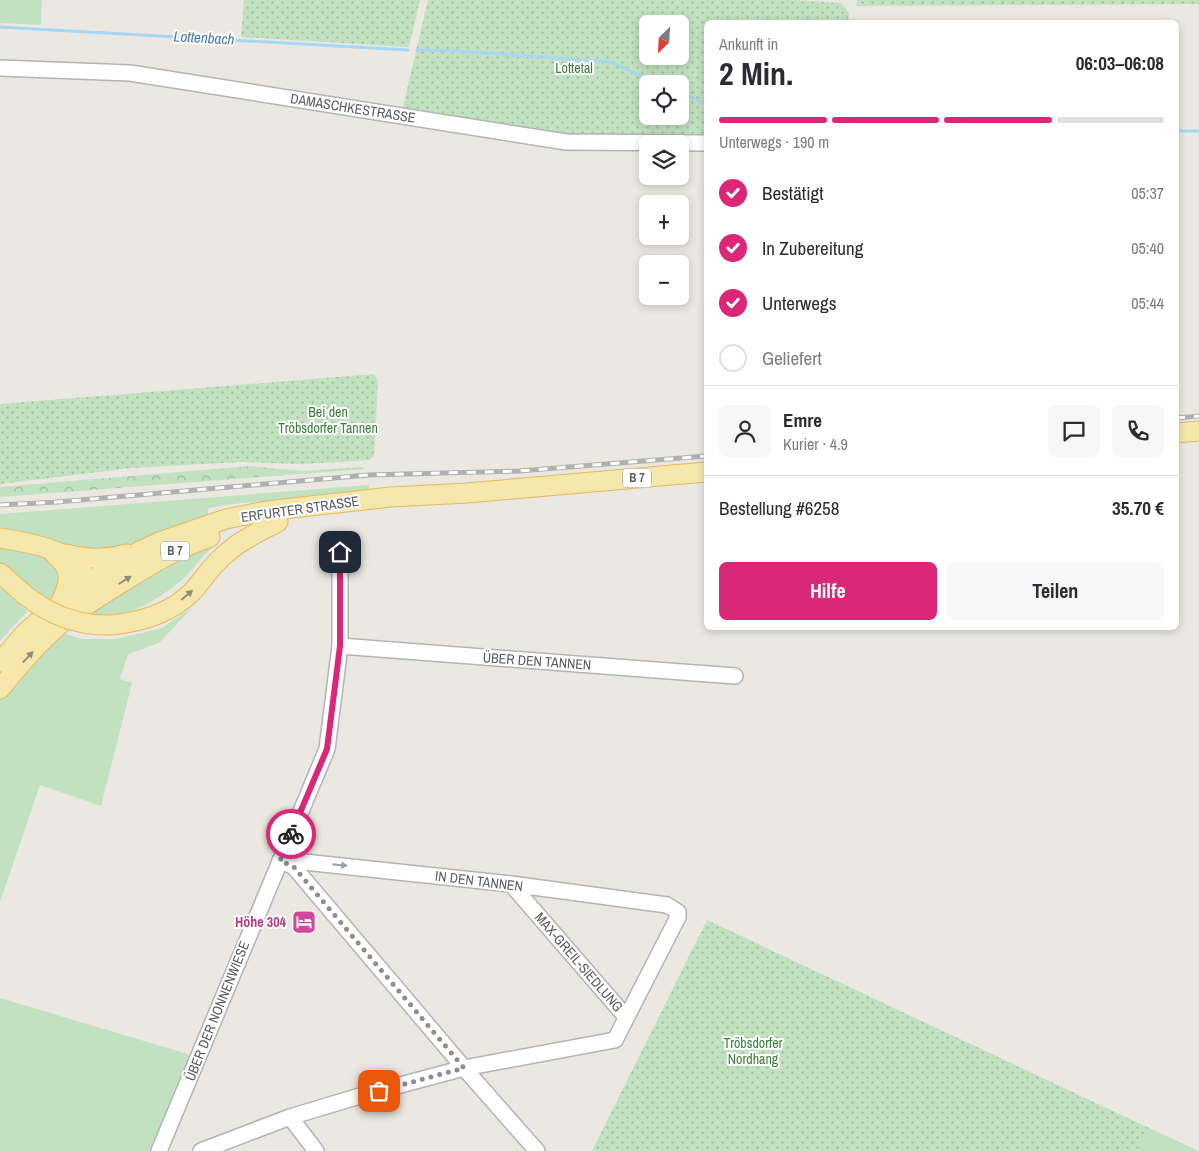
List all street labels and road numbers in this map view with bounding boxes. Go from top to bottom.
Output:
street label: DAMASCHKESTRASSE [289,89,417,127]
road number: B 7 [623,468,651,488]
street label: ERFURTER STRASSE [240,492,360,526]
road number: B 7 [161,542,189,560]
street label: ÜBER DEN TANNEN [482,648,592,674]
street label: IN DEN TANNEN [434,867,524,895]
street label: MAX-GREIL-SIEDLUNG [531,909,627,1015]
street label: ÜBER DER NONNENWIESE [181,938,253,1084]

